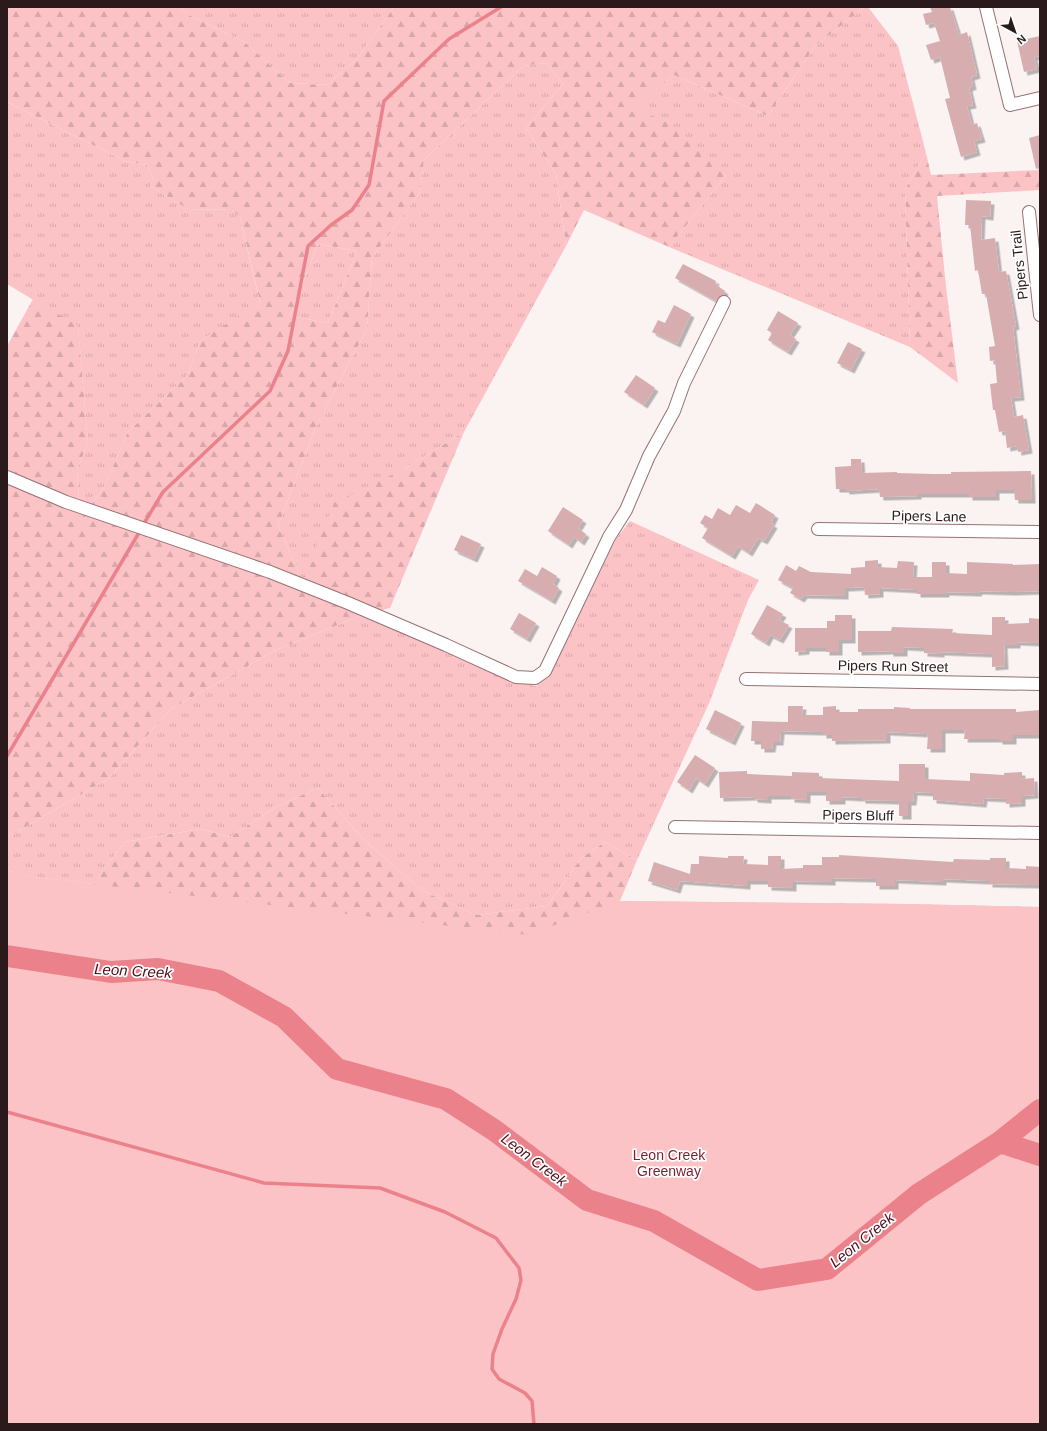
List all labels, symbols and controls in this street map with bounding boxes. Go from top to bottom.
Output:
north arrow [995,12,1035,52]
text: N [1014,33,1028,47]
street label: Pipers Trail [1007,229,1031,301]
street label: Pipers Lane [892,507,967,525]
street label: Pipers Run Street [838,657,948,675]
street label: Pipers Bluff [822,806,894,824]
water label: Leon Creek [94,960,174,981]
water label: Leon Creek [498,1129,572,1191]
park label: Leon Creek Greenway [633,1147,706,1179]
water label: Leon Creek [826,1208,898,1271]

